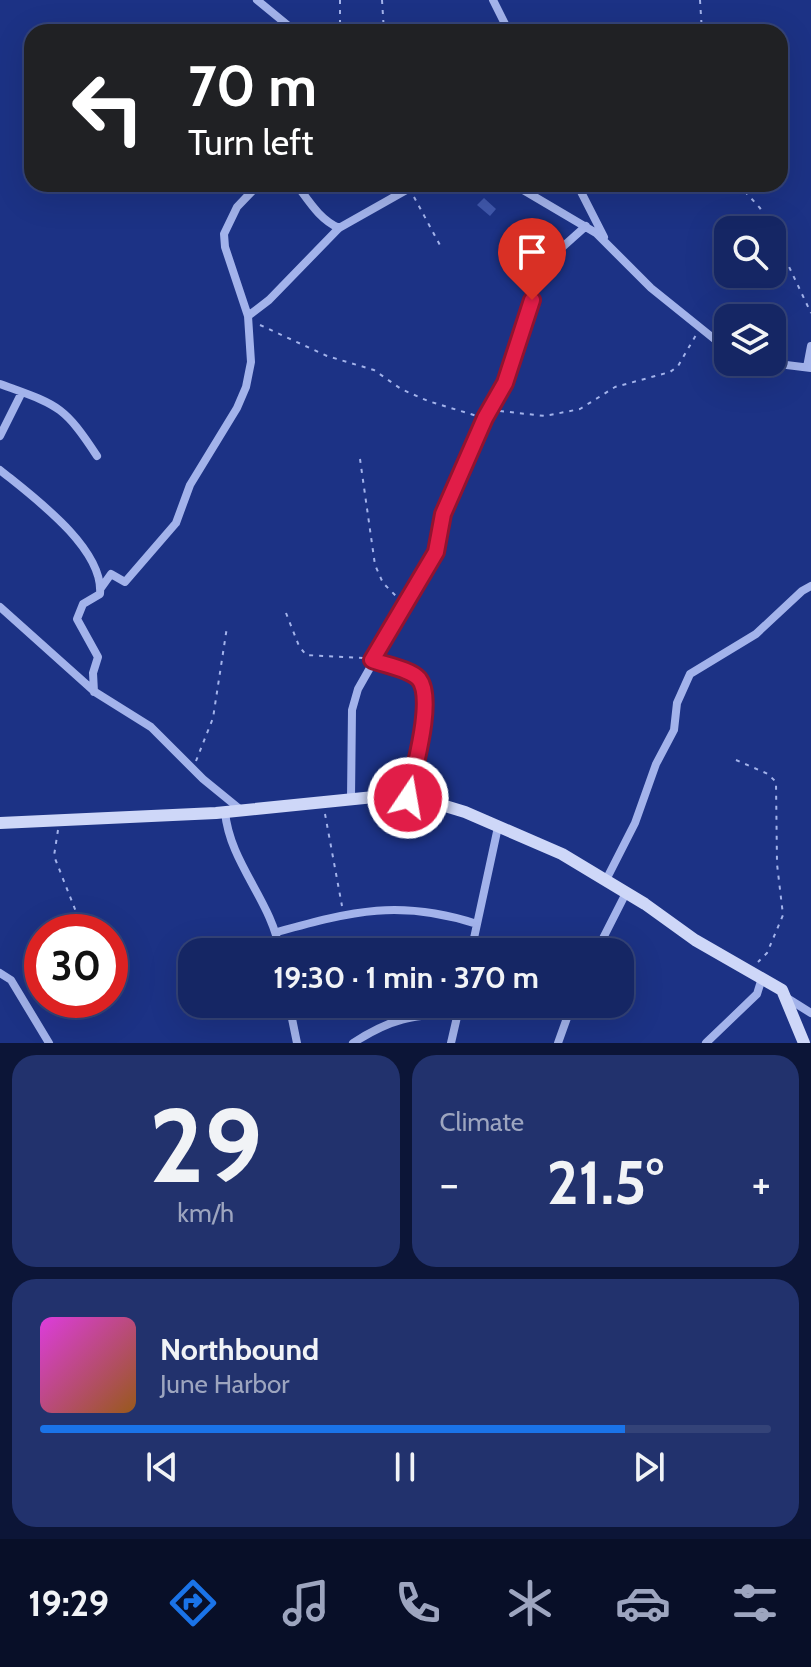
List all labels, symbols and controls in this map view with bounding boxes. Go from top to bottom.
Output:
text: 70 m [188,52,317,120]
icon: left [56,56,160,160]
text: Turn left [188,120,313,164]
map controls [714,216,786,376]
button: search [714,216,786,288]
pin [498,218,566,300]
icon: arrive [510,230,554,274]
button: layers [714,304,786,376]
position arrow [366,756,450,840]
speed limit sign: 30 [24,914,128,1018]
text: 19:30 · 1 min · 370 m [273,959,539,996]
text: 29 [149,1082,262,1208]
text: Climate [440,1106,524,1138]
text: 21.5° [547,1146,664,1219]
text: − [440,1157,459,1210]
text: + [752,1157,771,1210]
text: km/h [177,1197,234,1229]
text: Northbound [160,1331,319,1368]
text: June Harbor [160,1368,289,1400]
icon: previous [140,1445,184,1489]
icon: pause [383,1445,427,1489]
icon: next [627,1445,671,1489]
icon: directions [165,1575,221,1631]
icon: music [278,1575,334,1631]
icon: phone [390,1575,446,1631]
icon: climate [502,1575,558,1631]
icon: car [615,1575,671,1631]
icon: filters [727,1575,783,1631]
text: 19:29 [28,1581,109,1625]

